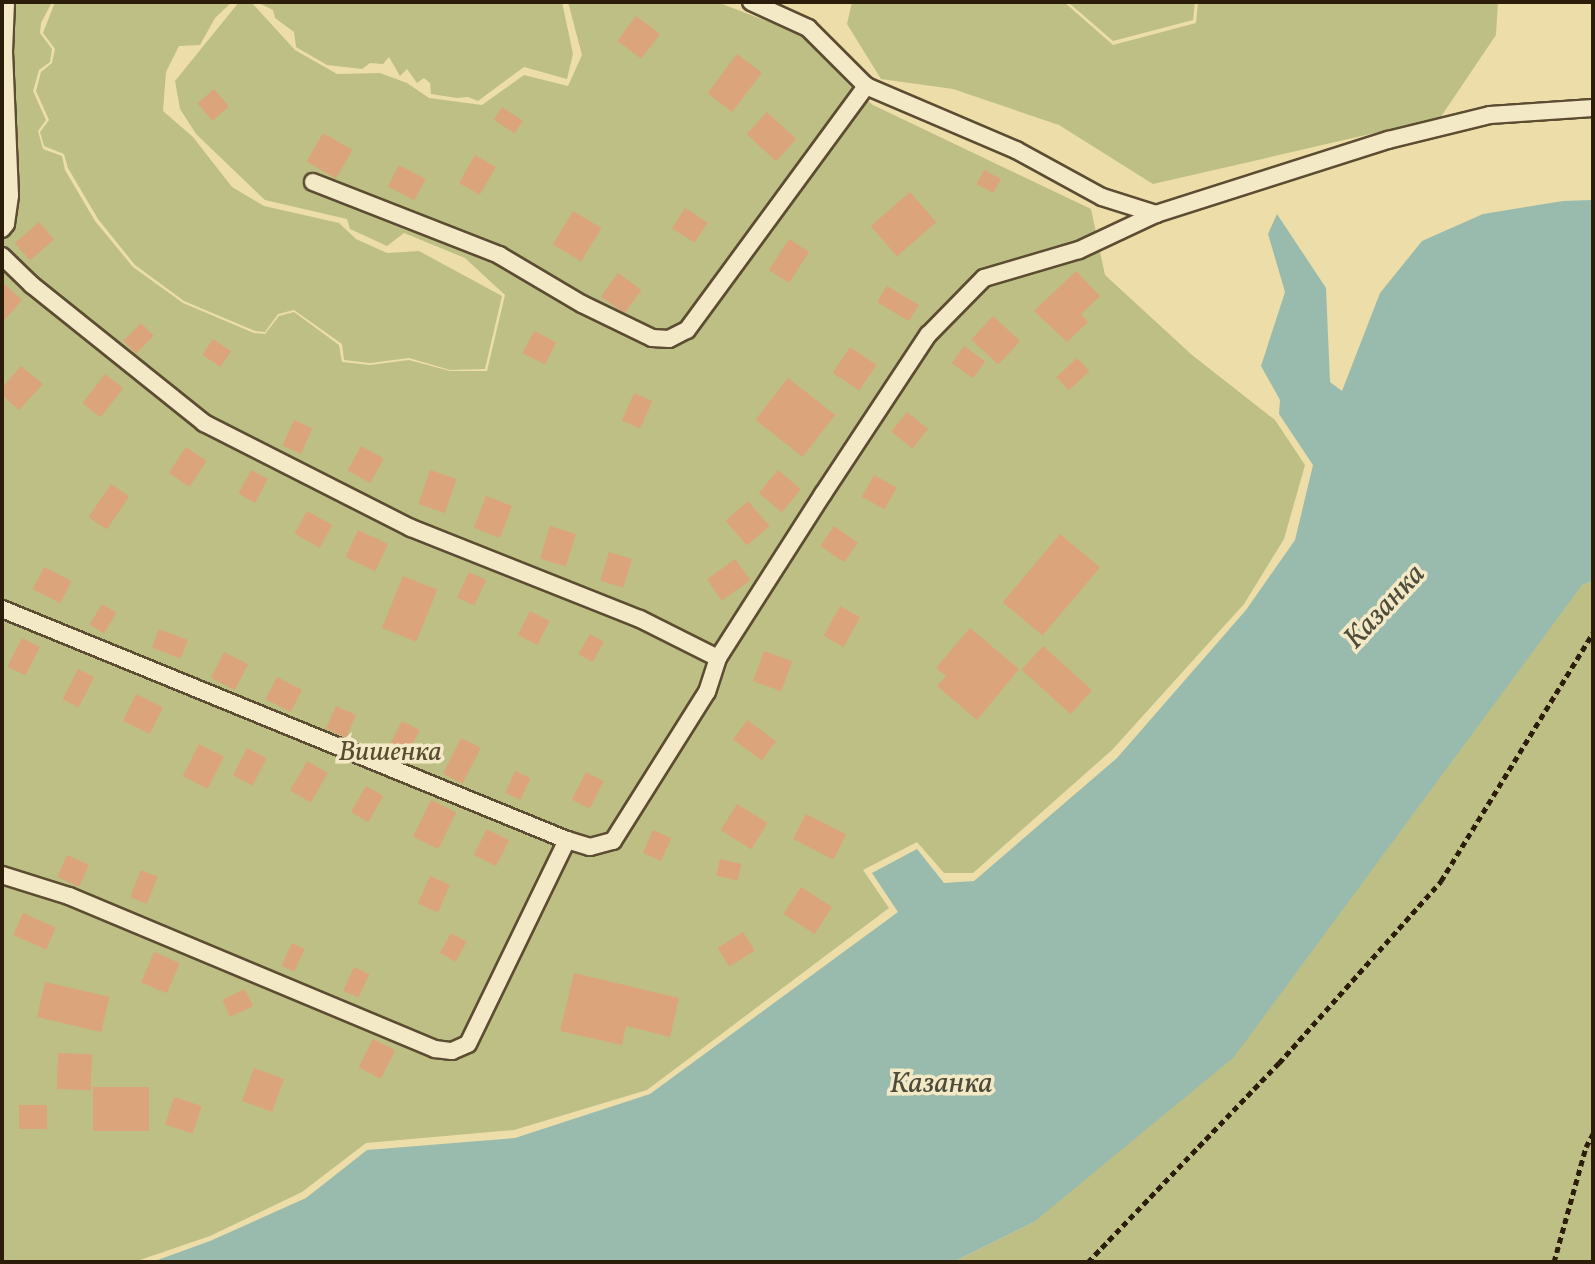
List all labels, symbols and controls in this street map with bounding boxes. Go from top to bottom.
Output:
water label: Казанка [1337,557,1433,657]
park label: Вишенка [338,736,442,770]
water label: Казанка [889,1066,993,1102]

